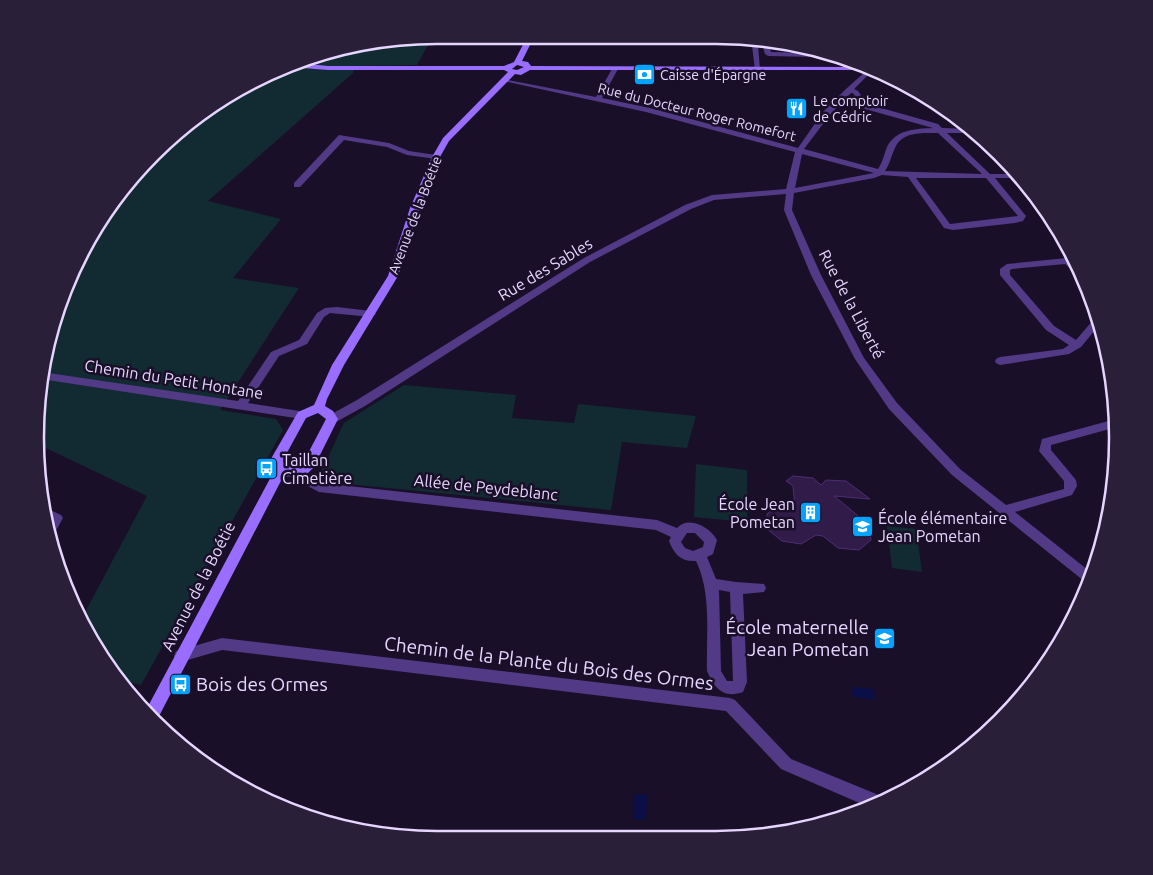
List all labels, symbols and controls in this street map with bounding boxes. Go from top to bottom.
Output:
bank icon: Caisse d'Épargne [632,63,656,87]
place label: Caisse d'Épargne [660,66,766,83]
street label: Rue du Docteur Roger Romefort [596,80,798,144]
place label: Le comptoir de Cédric [813,93,889,125]
restaurant icon: Le comptoir de Cédric [785,97,809,121]
street label: Avenue de la Boétie [385,154,445,276]
street label: Rue des Sables [495,234,595,304]
street label: Rue de la Liberté [816,246,888,362]
street label: Chemin du Petit Hontane [83,356,265,402]
place label: Taillan Cimetière [282,451,352,487]
bus stop icon: Taillan Cimetière [254,457,278,481]
street label: Allée de Peydeblanc [413,471,559,504]
place label: École Jean Pometan [719,493,795,531]
building icon: École Jean Pometan [799,501,823,525]
place label: École élémentaire Jean Pometan [878,507,1007,545]
school or university icon: École élémentaire Jean Pometan [850,515,874,539]
street label: Avenue de la Boétie [158,518,238,654]
place label: École maternelle Jean Pometan [726,616,869,660]
school or university icon: École maternelle Jean Pometan [873,626,897,650]
street label: Chemin de la Plante du Bois des Ormes [383,632,715,694]
bus stop icon: Bois des Ormes [168,672,192,696]
place label: Bois des Ormes [196,673,328,695]

